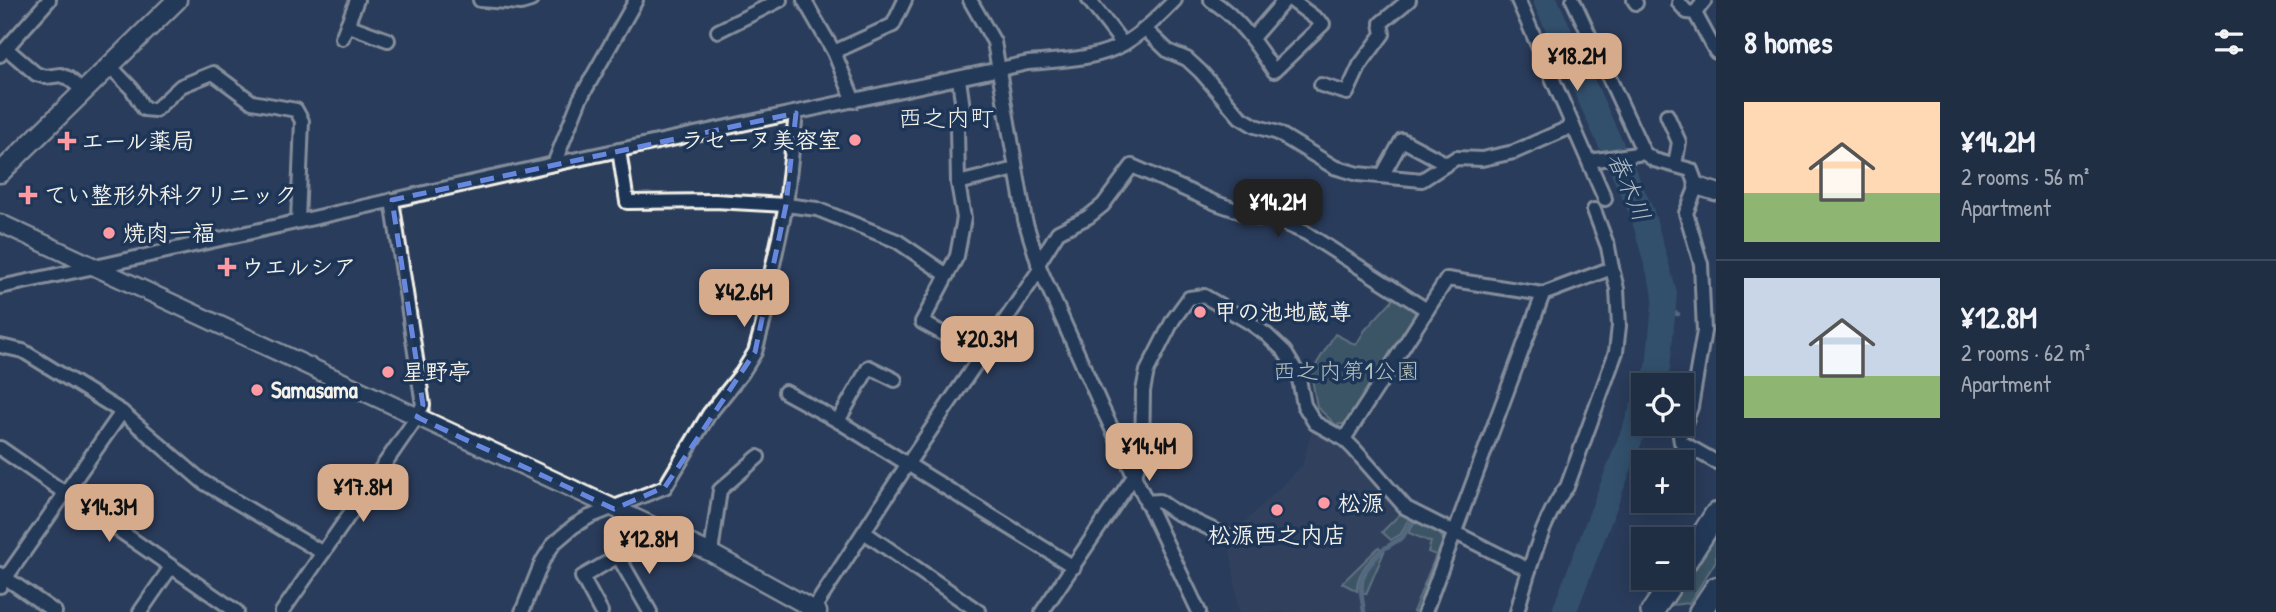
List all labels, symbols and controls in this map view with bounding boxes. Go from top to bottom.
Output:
text: 8 homes [1744,22,1832,62]
icon: filters [2210,23,2248,61]
pin: ¥18.2M [1520,34,1634,93]
text: ¥18.2M [1548,40,1606,71]
district label: 西之内町 [898,101,994,133]
text: ¥14.2M [1961,121,2035,161]
place label: ラセーヌ美容室 [681,124,841,155]
place label: エール薬局 [81,125,195,156]
icon: home [1800,130,1884,214]
marker: ラセーヌ美容室 [847,132,863,148]
marker: エール薬局 [59,133,75,149]
water label: 春木川 [1601,147,1659,226]
text: 2 rooms · 56 m² [1961,161,2089,192]
place label: てい整形外科クリニック [44,179,297,210]
pin: ¥14.2M [1221,180,1335,239]
marker: てい整形外科クリニック [18,185,38,205]
text: ¥14.2M [1249,186,1307,217]
text: Apartment [1961,192,2051,223]
place label: 焼肉一福 [123,217,215,248]
marker: 焼肉一福 [101,225,117,241]
place label: ウエルシア [241,251,356,282]
marker: ウエルシア [219,259,235,275]
pin: ¥42.6M [687,270,801,329]
text: ¥42.6M [715,276,773,307]
place label: 甲の池地蔵尊 [1214,296,1352,327]
text: ¥12.8M [1961,297,2037,337]
marker: 甲の池地蔵尊 [1192,304,1208,320]
icon: home [1800,306,1884,390]
pin: ¥20.3M [930,316,1044,376]
text: ¥20.3M [957,323,1017,354]
text: 2 rooms · 62 m² [1961,337,2090,368]
park label: 西之内第1公園 [1273,355,1419,386]
place label: 星野亭 [402,356,471,387]
marker: 星野亭 [380,364,396,380]
text: Apartment [1961,368,2051,399]
map controls [1631,373,1694,590]
button: locate [1631,373,1694,436]
place label: Samasama [271,374,358,405]
marker: Samasama [249,382,265,398]
pin: ¥14.4M [1092,424,1206,483]
text: ¥14.4M [1122,430,1176,461]
button: + [1631,450,1694,513]
pin: ¥17.8M [306,464,420,524]
text: ¥17.8M [334,471,392,502]
pin: ¥14.3M [52,484,166,544]
place label: 松源 [1338,487,1384,518]
text: ¥14.3M [81,491,137,522]
marker: 松源 [1316,495,1332,511]
marker: 松源西之内店 [1269,502,1285,518]
pin: ¥12.8M [592,516,706,576]
place label: 松源西之内店 [1208,519,1346,550]
text: ¥12.8M [620,523,678,554]
button: − [1631,527,1694,590]

